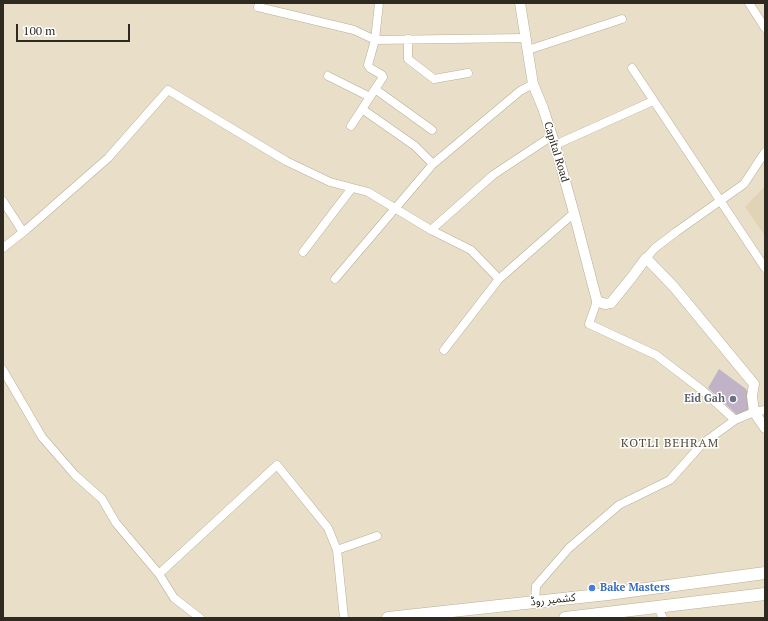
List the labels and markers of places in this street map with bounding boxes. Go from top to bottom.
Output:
place label: Eid Gah [684,392,725,406]
marker: Eid Gah [728,394,738,404]
place label: Bake Masters [600,581,670,595]
marker: Bake Masters [587,583,597,593]

